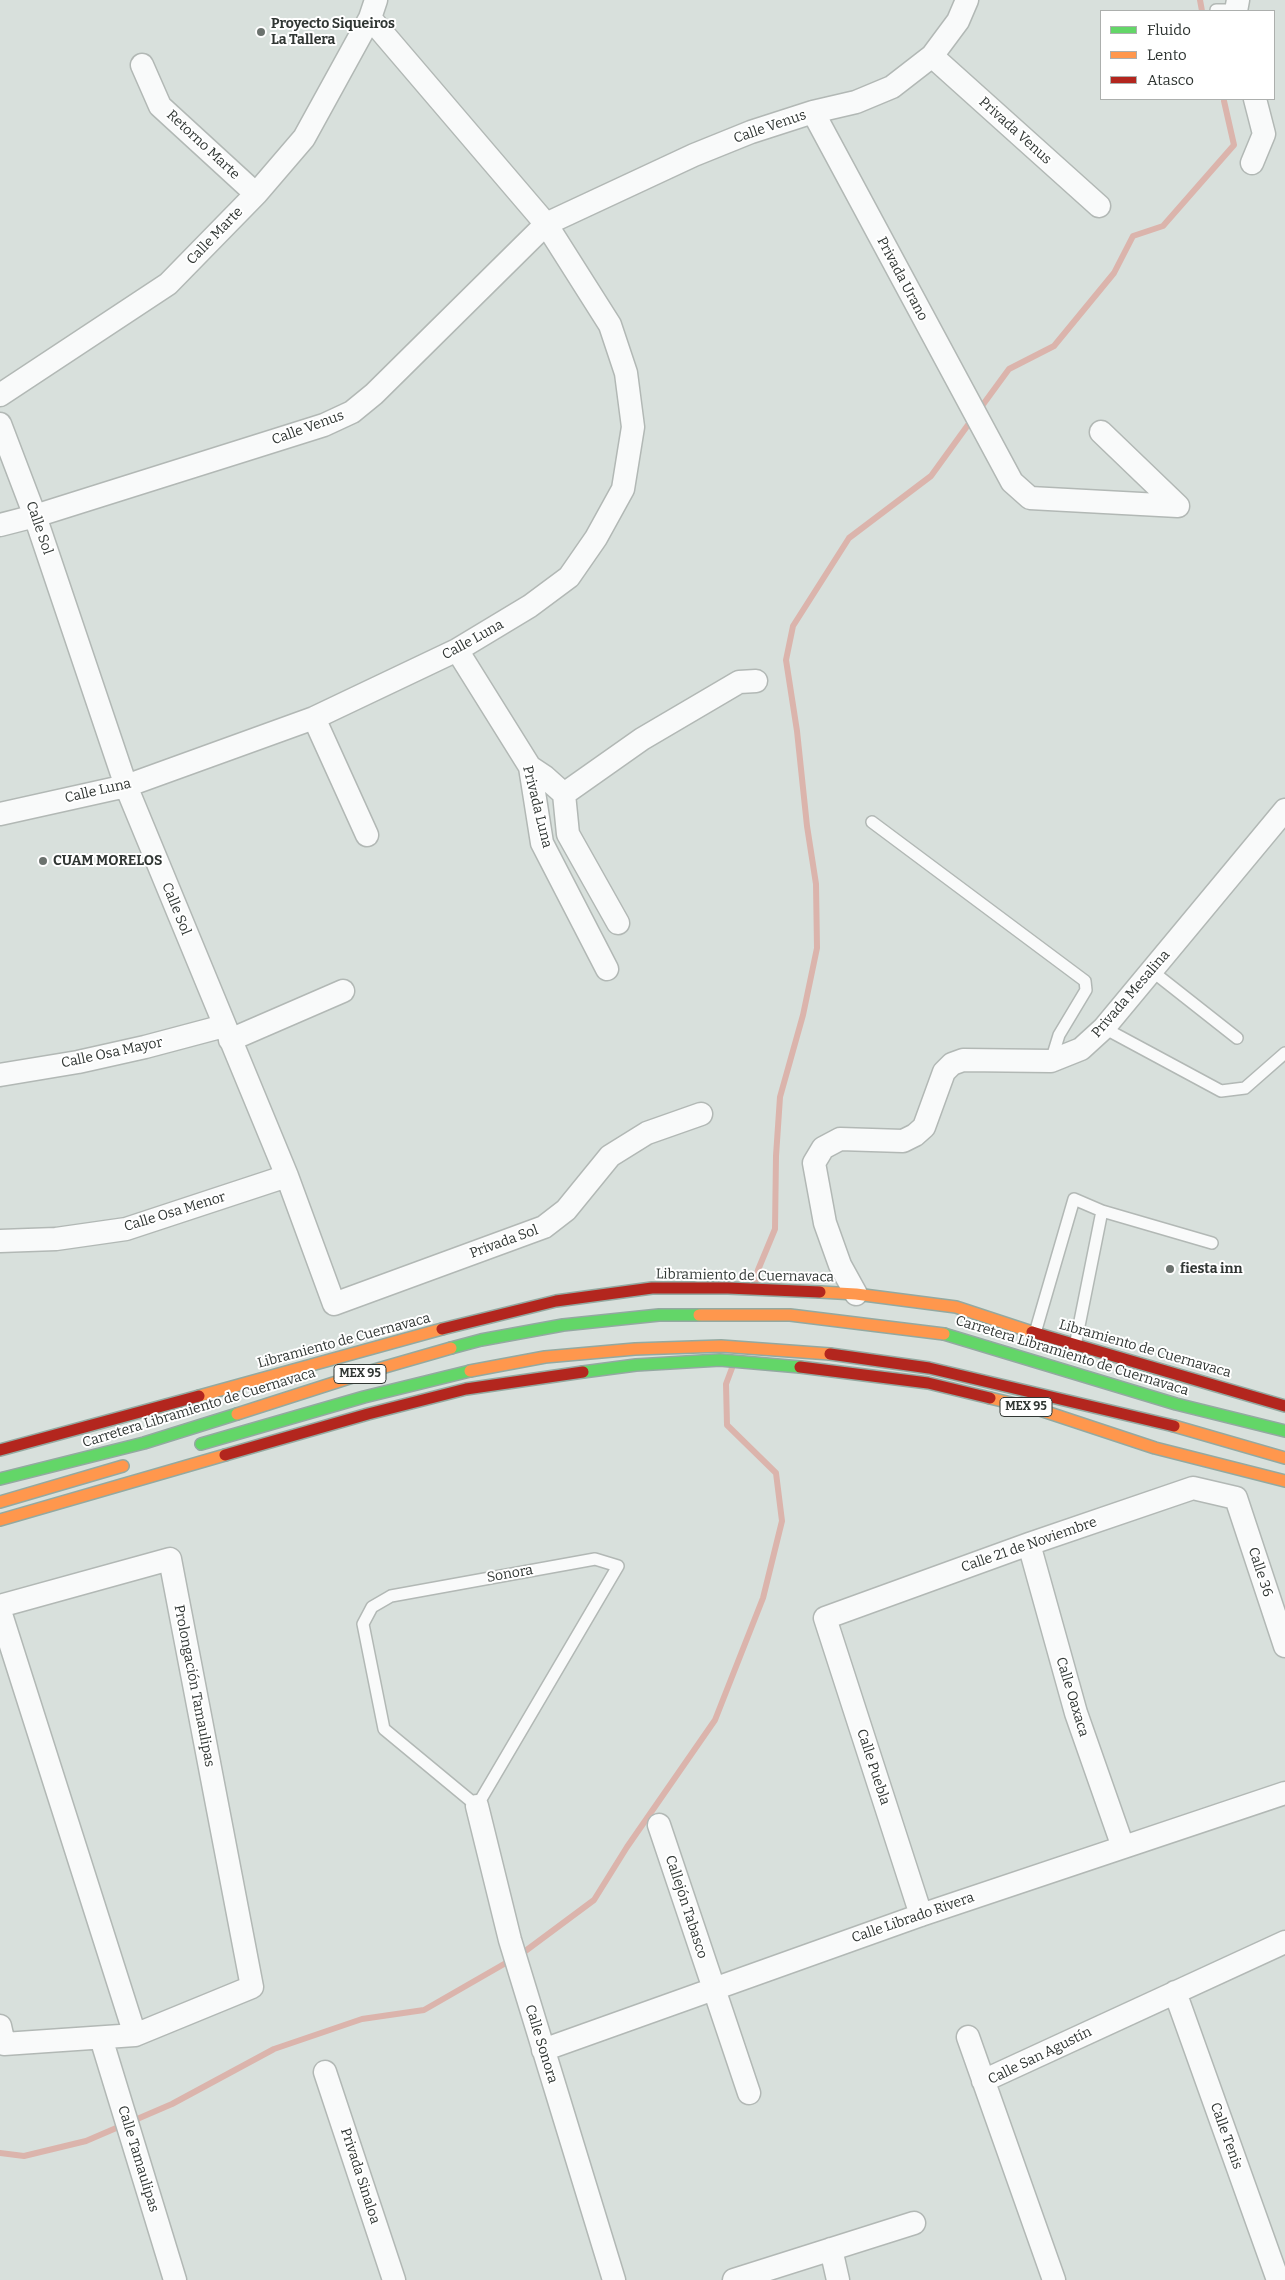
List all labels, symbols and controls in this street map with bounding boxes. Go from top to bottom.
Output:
legend [1100,10,1275,100]
place label: Proyecto Siqueiros La Tallera [271,16,395,48]
text: Fluido [1147,21,1191,39]
marker: Proyecto Siqueiros La Tallera [255,26,267,38]
text: Lento [1147,46,1187,64]
text: Atasco [1147,71,1194,89]
street label: Privada Venus [975,94,1055,168]
street label: Retorno Marte [163,107,243,183]
street label: Calle Venus [732,107,808,147]
street label: Calle Marte [183,204,247,268]
street label: Privada Urano [873,234,931,324]
street label: Calle Venus [270,407,346,449]
street label: Calle Sol [22,499,56,557]
street label: Calle Luna [439,616,507,664]
street label: Privada Luna [519,764,555,850]
street label: Calle Luna [63,775,133,807]
place label: CUAM MORELOS [53,853,162,869]
marker: CUAM MORELOS [37,855,49,867]
street label: Calle Sol [158,880,194,938]
street label: Privada Mesalina [1088,947,1174,1041]
street label: Calle Osa Mayor [60,1034,164,1072]
street label: Calle Osa Menor [122,1189,228,1235]
street label: Privada Sol [467,1222,541,1262]
place label: fiesta inn [1180,1261,1243,1277]
marker: fiesta inn [1164,1263,1176,1275]
street label: Libramiento de Cuernavaca [656,1266,834,1286]
street label: Libramiento de Cuernavaca [256,1310,432,1372]
street label: Carretera Libramiento de Cuernavaca [953,1312,1191,1400]
street label: Libramiento de Cuernavaca [1057,1316,1233,1382]
street label: Carretera Libramiento de Cuernavaca [80,1364,318,1452]
road number: MEX 95 [334,1365,386,1384]
road number: MEX 95 [1000,1398,1052,1416]
street label: Calle 21 de Noviembre [959,1514,1099,1576]
street label: Calle 36 [1244,1545,1276,1599]
street label: Sonora [486,1562,534,1586]
street label: Prolongación Tamaulipas [170,1603,218,1769]
street label: Calle Oaxaca [1052,1655,1092,1739]
street label: Calle Puebla [853,1727,893,1807]
street label: Callejón Tabasco [661,1853,711,1961]
street label: Calle Librado Rivera [850,1889,976,1947]
street label: Calle Sonora [521,2003,561,2085]
street label: Calle San Agustín [985,2024,1095,2088]
street label: Calle Tenis [1206,2100,1246,2172]
street label: Calle Tamaulipas [114,2104,162,2214]
street label: Privada Sinaloa [337,2126,383,2226]

